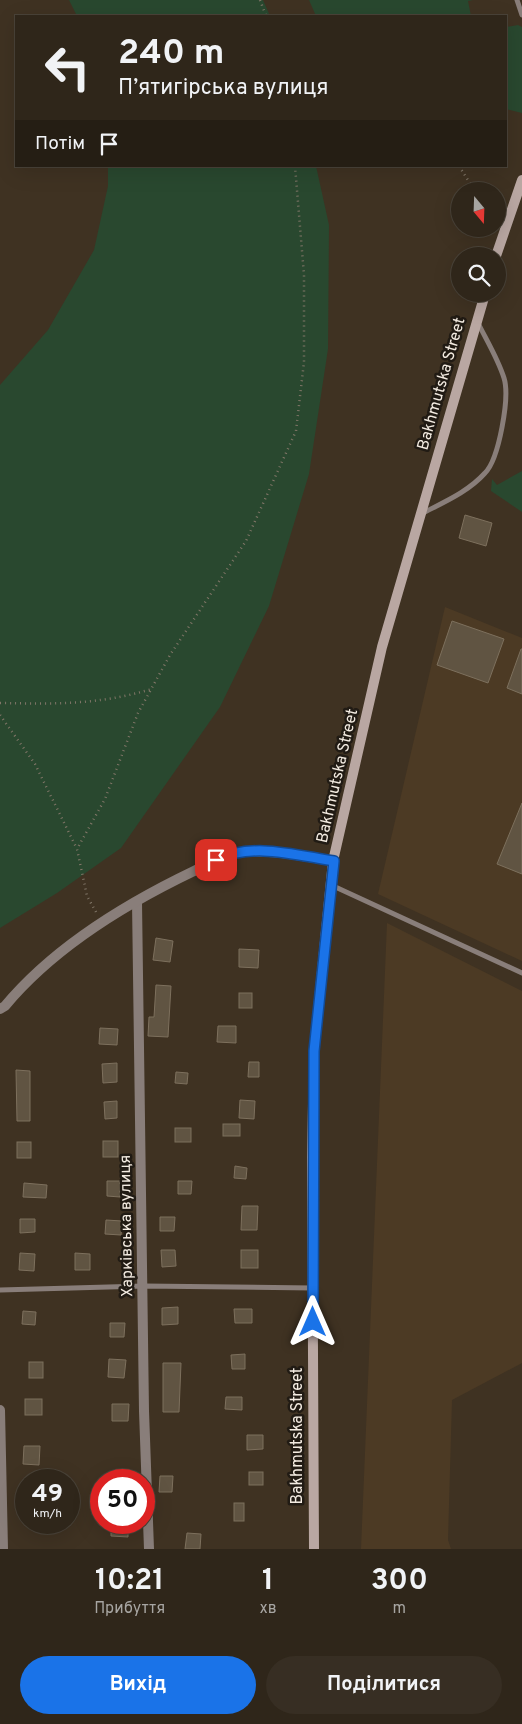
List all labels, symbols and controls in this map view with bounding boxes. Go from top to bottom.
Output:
text: 240 m [118,32,224,76]
icon: left [35,35,100,100]
text: П’ятигірська вулиця [118,75,328,102]
icon: arrive [95,130,123,158]
text: Потім [35,132,85,156]
north arrow [451,182,506,238]
map controls [451,182,506,302]
button: search [451,247,506,302]
street label: Bakhmutska Street [413,315,471,453]
street label: Bakhmutska Street [313,707,363,845]
pin [195,839,237,881]
icon: arrive [202,846,230,874]
street label: Харківська вулиця [116,1155,138,1297]
position arrow [286,1295,338,1347]
street label: Bakhmutska Street [288,1367,308,1505]
speed limit sign: 50 [90,1469,155,1534]
text: 49 [32,1479,63,1511]
text: km/h [33,1506,62,1522]
text: 10:21 [95,1563,164,1600]
text: 1 [262,1563,274,1600]
text: 300 [371,1563,428,1600]
text: Прибуття [94,1599,165,1619]
text: хв [259,1599,277,1619]
text: m [393,1599,406,1619]
button: Вихід [20,1656,256,1714]
button: Поділитися [266,1656,502,1714]

